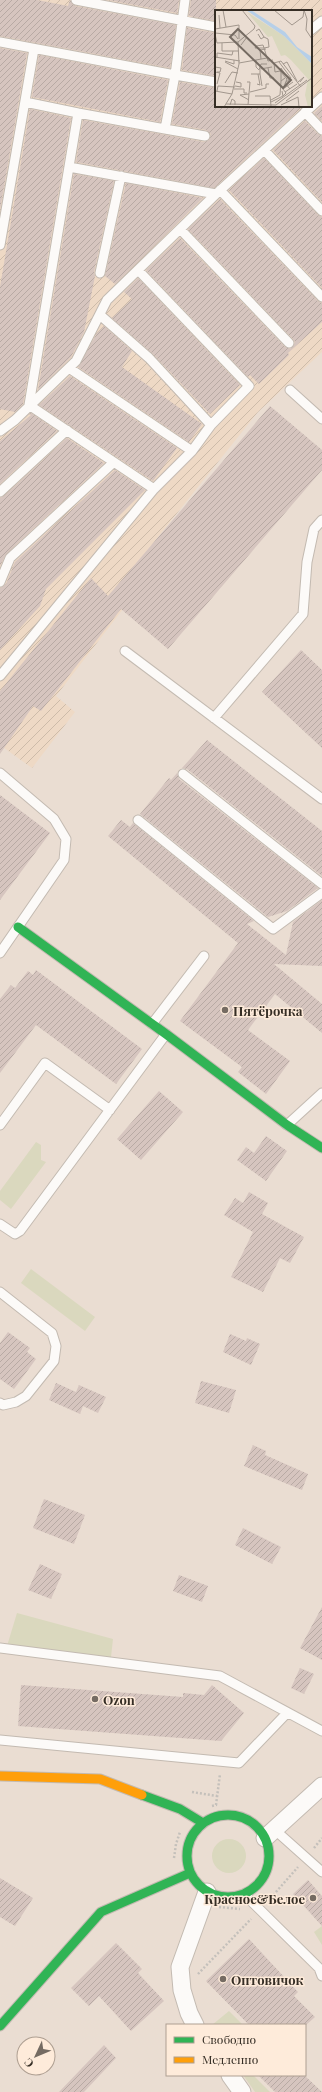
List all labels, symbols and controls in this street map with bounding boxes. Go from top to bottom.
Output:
inset map [215,10,312,107]
place label: Пятёрочка [233,1002,303,1019]
marker: Пятёрочка [220,1005,230,1015]
place label: Ozon [103,1691,135,1708]
marker: Ozon [90,1694,100,1704]
place label: Красное&Белое [204,1890,305,1907]
marker: Красное&Белое [308,1893,318,1903]
place label: Оптовичок [231,1971,304,1988]
marker: Оптовичок [218,1974,228,1984]
legend [166,2024,306,2076]
text: Свободно [202,2031,257,2047]
north arrow [16,2036,56,2076]
text: Медленно [202,2051,259,2067]
text: С [20,2055,37,2071]

